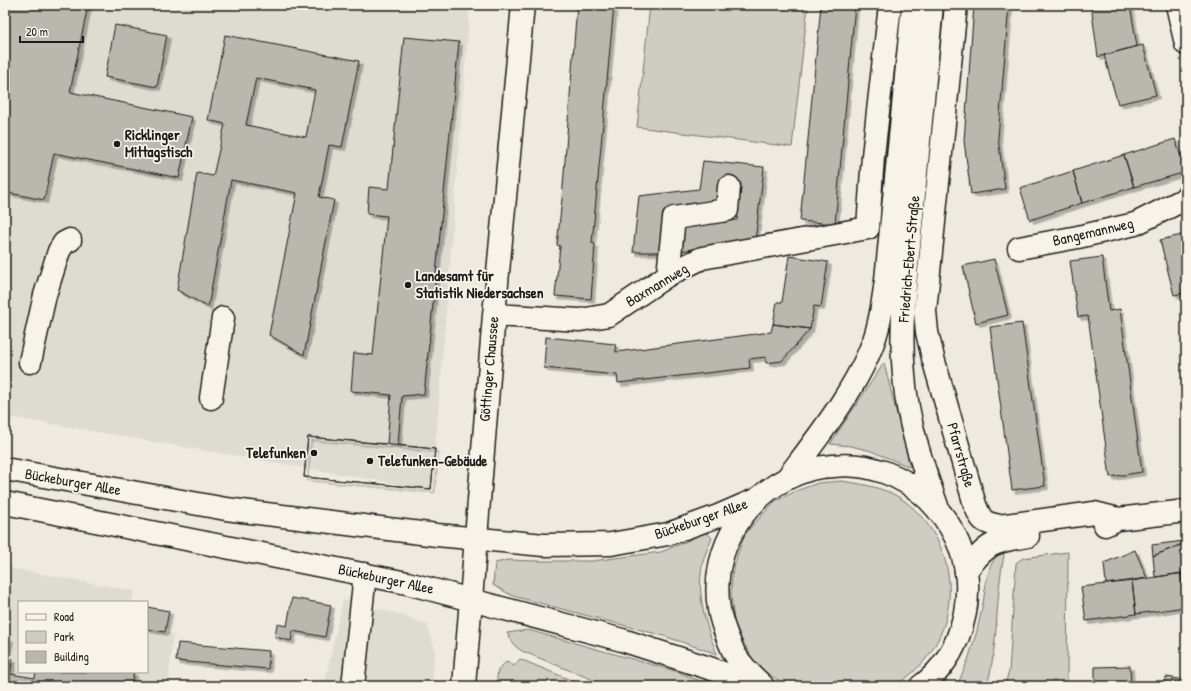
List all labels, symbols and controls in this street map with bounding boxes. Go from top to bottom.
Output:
scale bar [20,18,83,44]
text: 20 m [26,23,48,40]
place label: Ricklinger Mittagstisch [125,124,193,163]
marker: Ricklinger Mittagstisch [112,139,122,149]
street label: Friedrich-Ebert-Straße [892,195,925,324]
street label: Bangemannweg [1051,212,1136,251]
street label: Baxmannweg [622,258,692,311]
place label: Landesamt für Statistik Niedersachsen [416,265,544,303]
marker: Landesamt für Statistik Niedersachsen [403,280,413,290]
street label: Göttinger Chaussee [473,315,504,422]
street label: Pfarrstraße [942,420,981,490]
place label: Telefunken [245,442,306,463]
marker: Telefunken [309,448,319,458]
place label: Telefunken-Gebäude [377,450,487,471]
marker: Telefunken-Gebäude [365,456,375,466]
street label: Bückeburger Allee [23,463,123,500]
street label: Bückeburger Allee [651,493,750,544]
street label: Bückeburger Allee [336,558,436,599]
legend [18,601,148,673]
text: Road [54,608,74,625]
text: Park [54,628,74,645]
text: Building [54,648,89,665]

